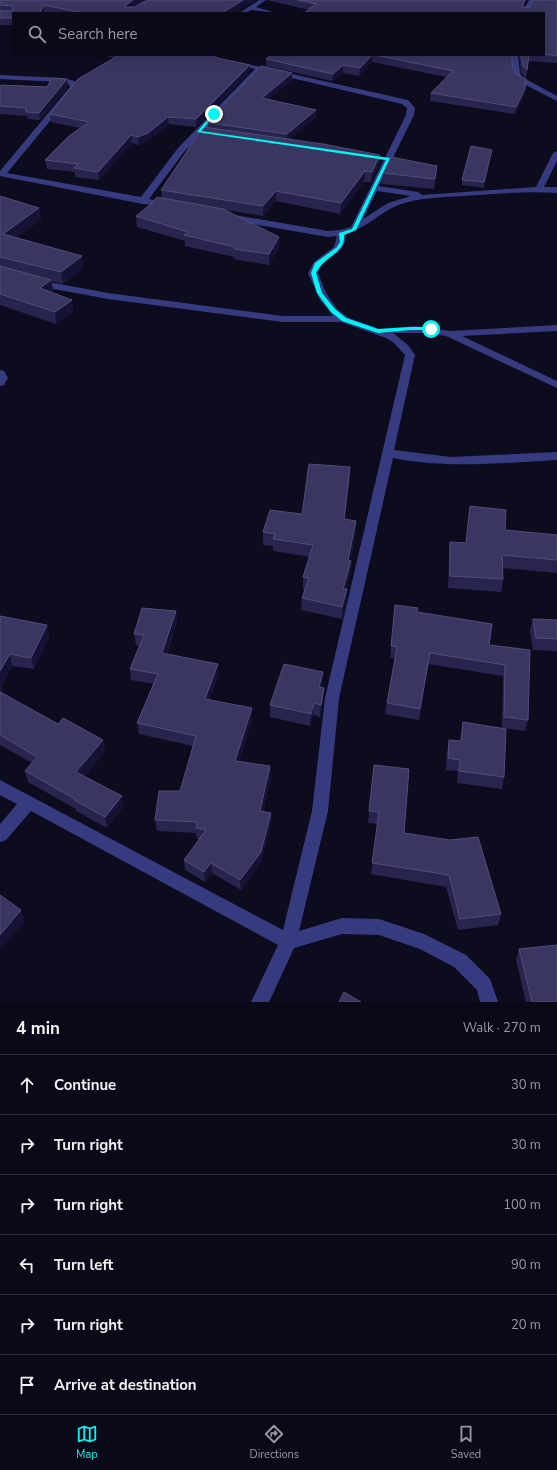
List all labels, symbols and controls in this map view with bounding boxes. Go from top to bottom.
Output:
search box [12,12,545,56]
icon: search [26,23,48,45]
text: Search here [58,24,138,44]
route end [205,105,223,123]
route start [422,320,440,338]
text: 4 min [16,1017,60,1040]
text: Walk · 270 m [463,1019,541,1037]
icon: ahead [16,1074,38,1096]
text: Continue [54,1075,116,1095]
text: 30 m [511,1076,541,1094]
icon: right [16,1134,38,1156]
text: Turn right [54,1135,123,1155]
text: 30 m [511,1136,541,1154]
icon: right [16,1194,38,1216]
text: Turn right [54,1195,123,1215]
text: 100 m [503,1196,541,1214]
icon: left [16,1254,38,1276]
text: Turn left [54,1255,113,1275]
text: 90 m [511,1256,541,1274]
icon: right [16,1314,38,1336]
text: Turn right [54,1315,123,1335]
text: 20 m [511,1316,541,1334]
icon: arrive [16,1374,38,1396]
text: Arrive at destination [54,1375,197,1395]
tab: Map [76,1423,98,1462]
tab: Directions [250,1423,299,1462]
tab: Saved [451,1423,481,1462]

